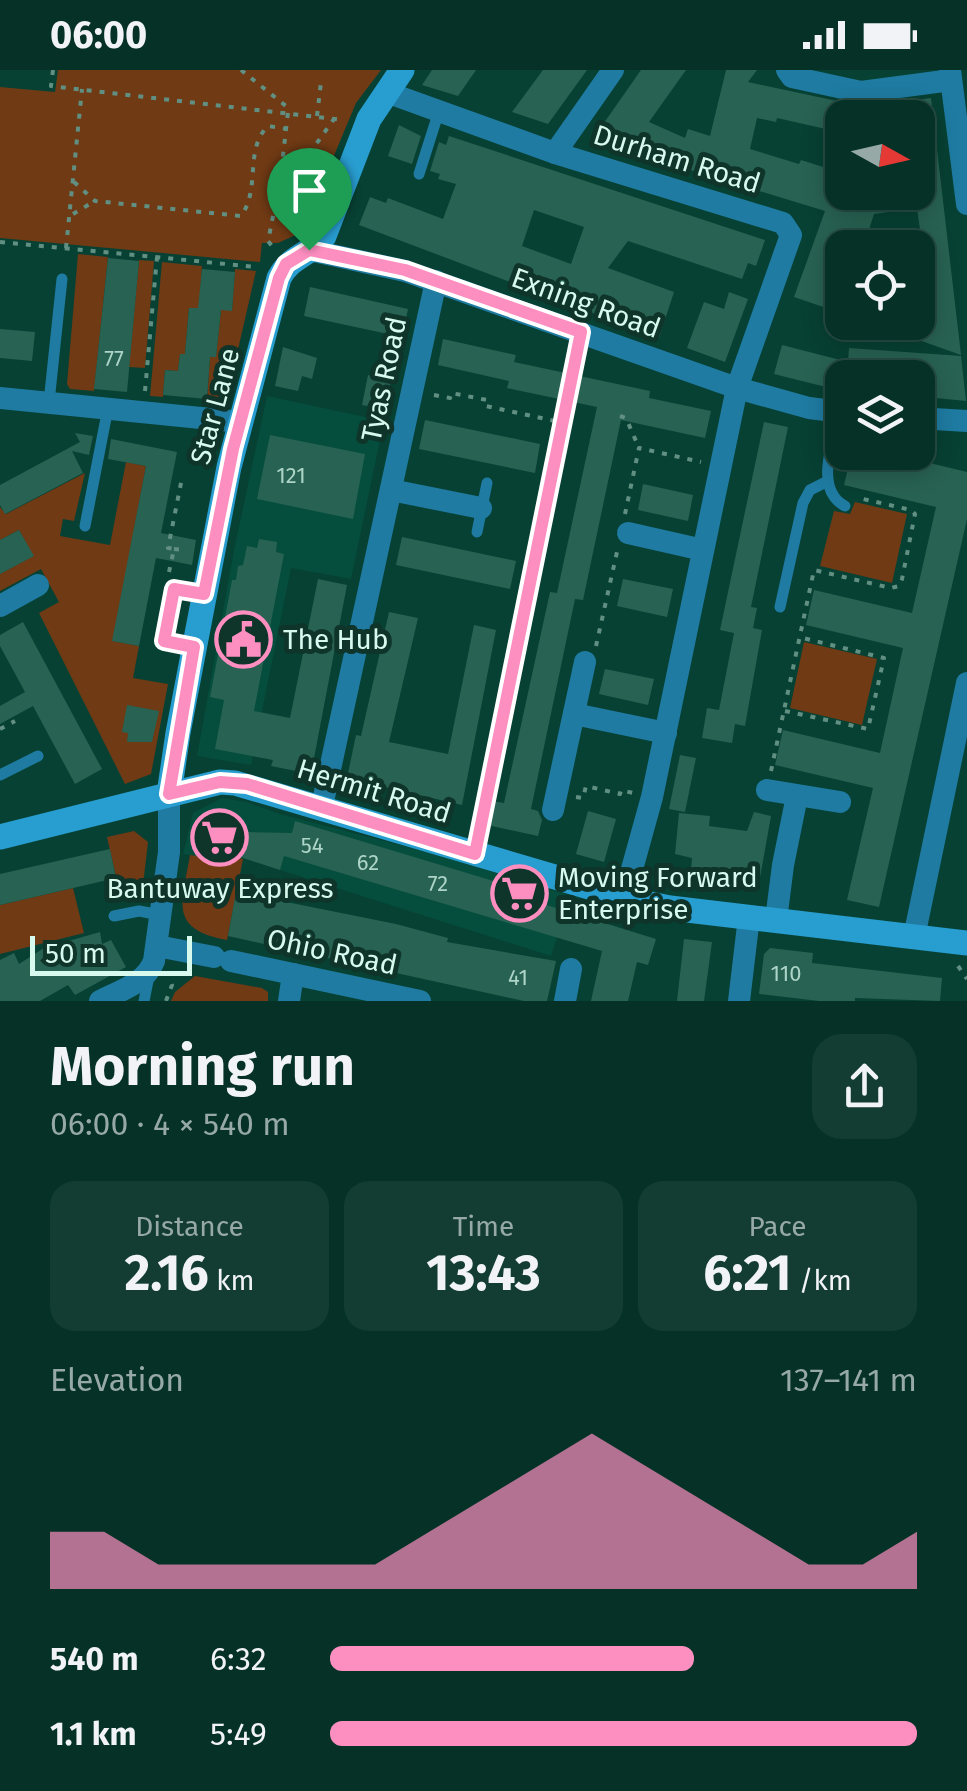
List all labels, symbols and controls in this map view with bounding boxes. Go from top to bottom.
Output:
text: 06:00 [50,12,147,58]
north arrow [825,100,935,210]
map controls [825,100,935,470]
street label: Durham Road [590,118,764,200]
pin [267,148,352,251]
icon: arrive [282,163,337,218]
button: locate [825,230,935,340]
street label: Exning Road [507,261,665,345]
street label: Tyas Road [355,314,413,444]
street label: Star Lane [184,344,246,468]
house number: 77 [104,345,124,372]
button: layers [825,360,935,470]
house number: 121 [276,462,306,489]
public building icon: The Hub [214,609,274,669]
place label: The Hub [283,623,389,656]
street label: Hermit Road [293,752,455,830]
supermarket icon: Bantuway Express [190,807,250,867]
house number: 54 [301,832,324,859]
house number: 62 [357,849,379,876]
place label: Moving Forward Enterprise [558,861,758,926]
supermarket icon: Moving Forward Enterprise [489,863,549,923]
house number: 72 [428,870,448,897]
place label: Bantuway Express [106,872,334,905]
street label: Ohio Road [264,922,400,982]
scale bar [30,931,192,976]
text: 50 m [45,937,106,970]
house number: 110 [770,960,802,987]
house number: 41 [508,964,528,991]
text: Morning run [50,1034,355,1100]
button: share [812,1034,917,1139]
text: 06:00 · 4 × 540 m [50,1105,290,1143]
text: Distance [135,1210,244,1243]
text: Time [453,1210,514,1243]
text: Pace [748,1210,807,1243]
text: 2.16 [124,1243,209,1303]
text: 13:43 [426,1243,541,1303]
text: 6:21 [703,1243,791,1303]
text: km [209,1264,255,1297]
text: /km [791,1264,852,1297]
text: Elevation [50,1361,184,1399]
text: 137–141 m [780,1361,917,1399]
text: 540 m [50,1640,139,1678]
text: 6:32 [210,1640,267,1678]
text: 1.1 km [50,1715,136,1753]
text: 5:49 [210,1715,267,1753]

